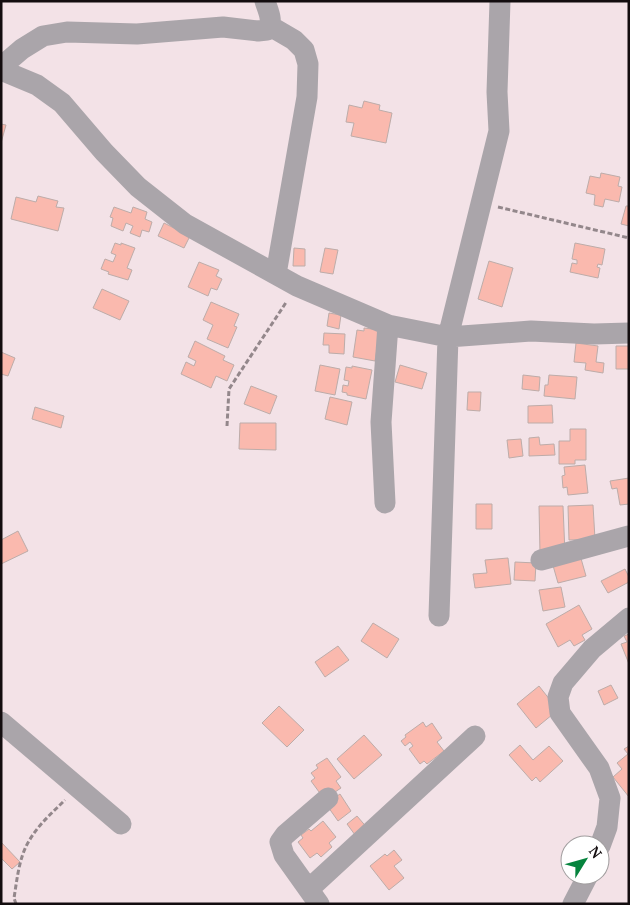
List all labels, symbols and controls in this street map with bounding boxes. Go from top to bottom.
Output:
north arrow [560,835,610,885]
text: N [585,842,607,862]

